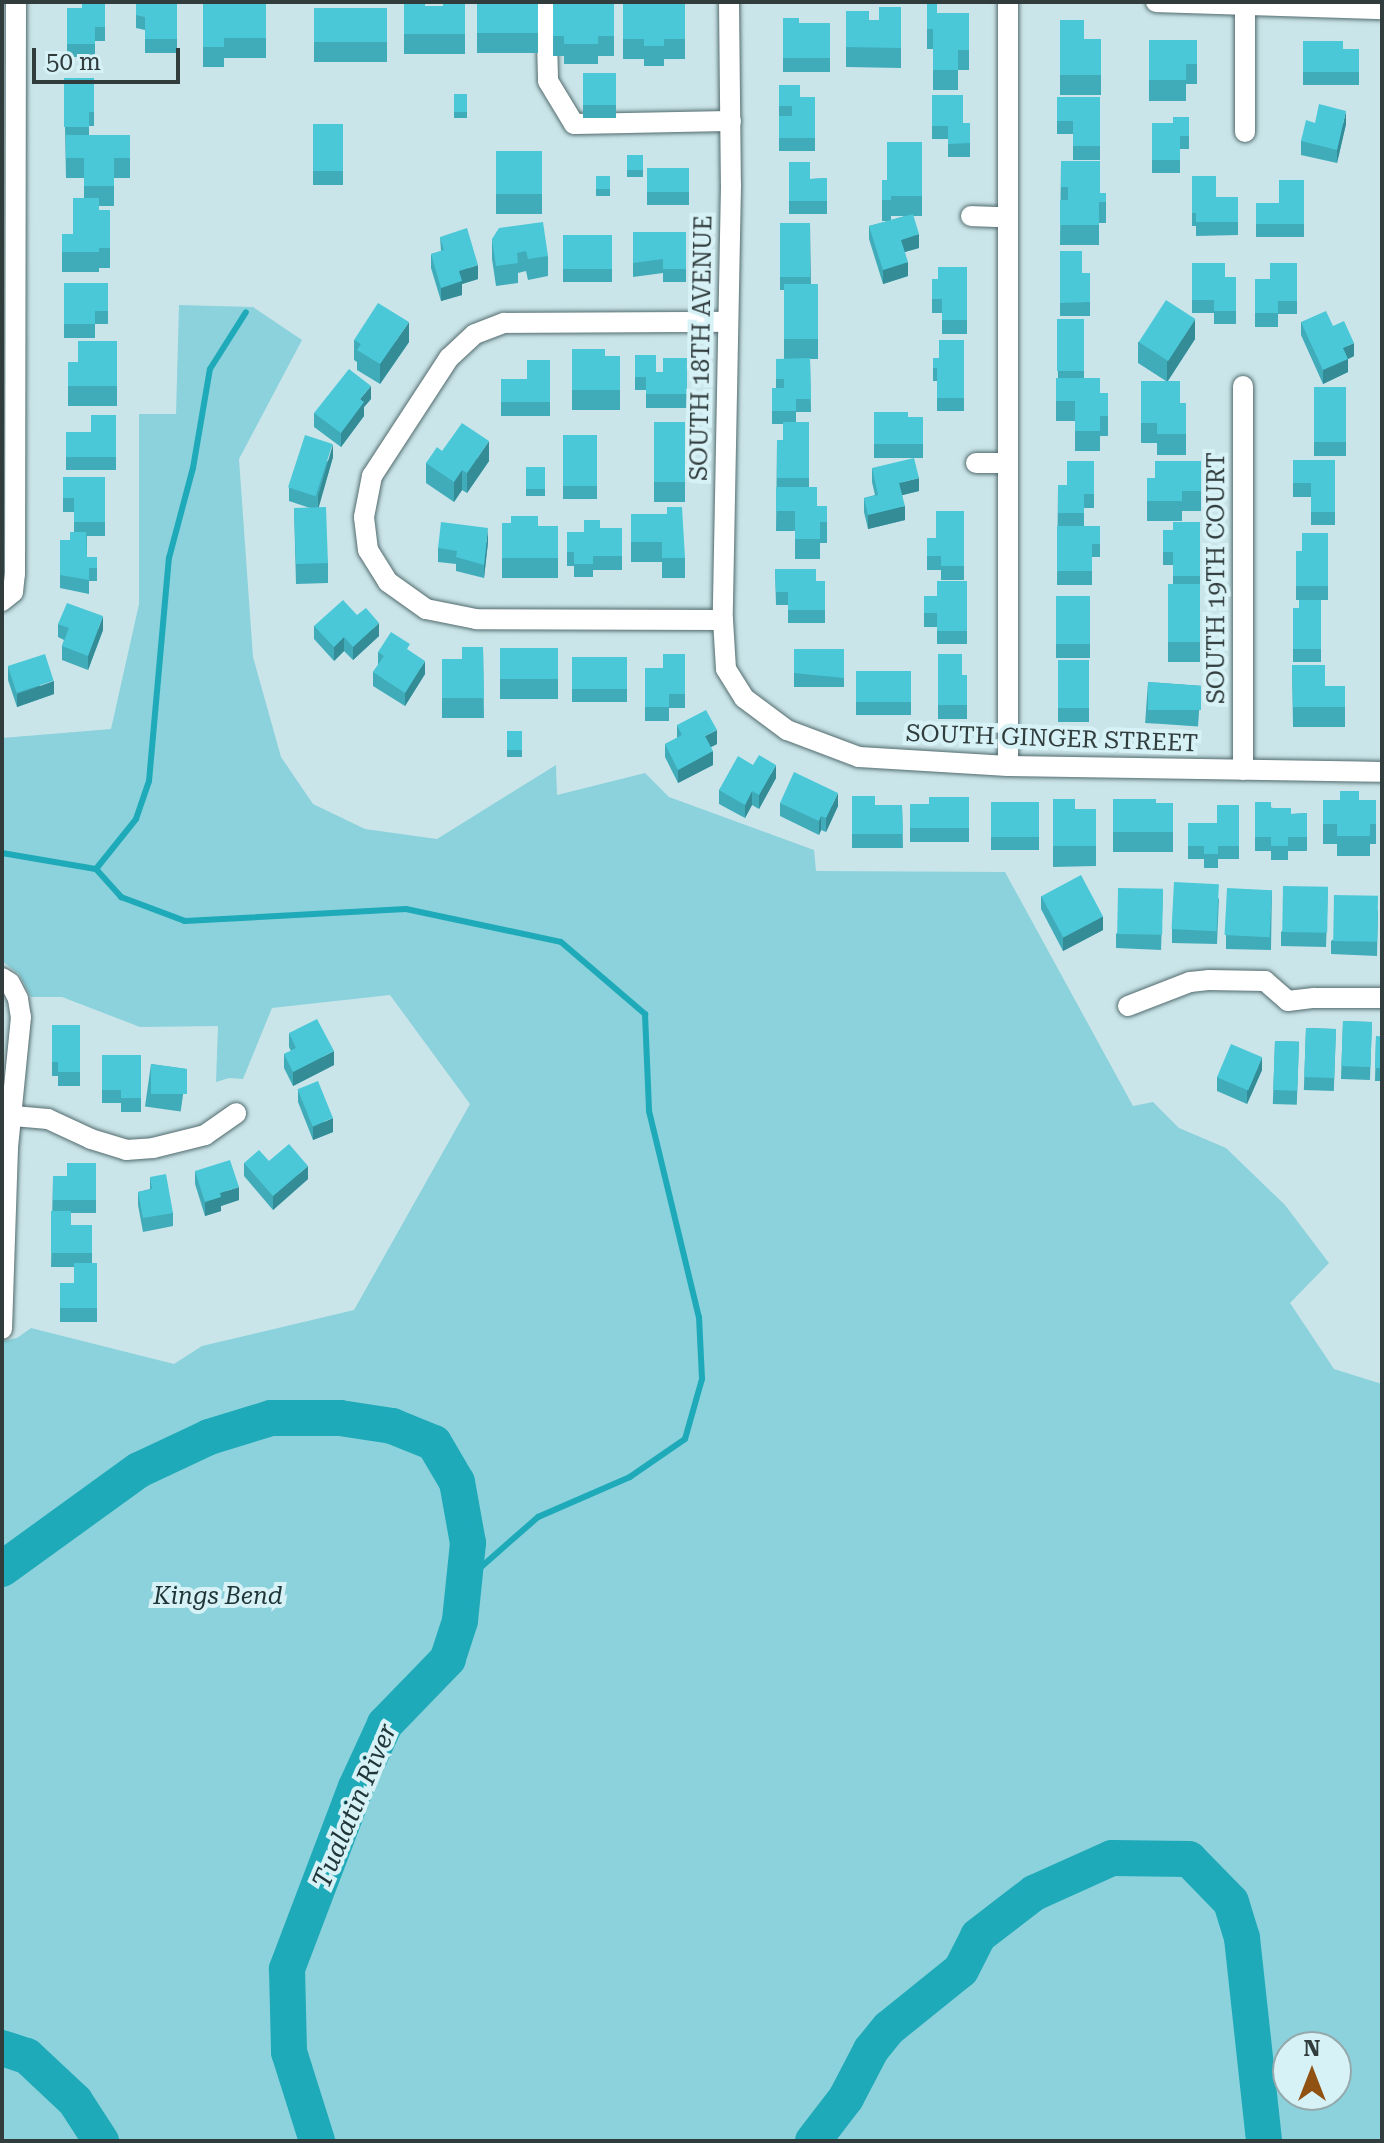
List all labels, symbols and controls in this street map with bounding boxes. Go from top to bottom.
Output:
scale bar [36,32,184,82]
text: 50 m [46,48,101,76]
street label: SOUTH 18TH AVENUE [685,215,719,481]
street label: SOUTH 19TH COURT [1203,452,1231,704]
street label: SOUTH GINGER STREET [905,720,1199,758]
park label: Kings Bend [153,1583,283,1611]
water label: Tualatin River [306,1719,404,1893]
north arrow [1272,2031,1352,2111]
text: N [1304,2036,1320,2061]

